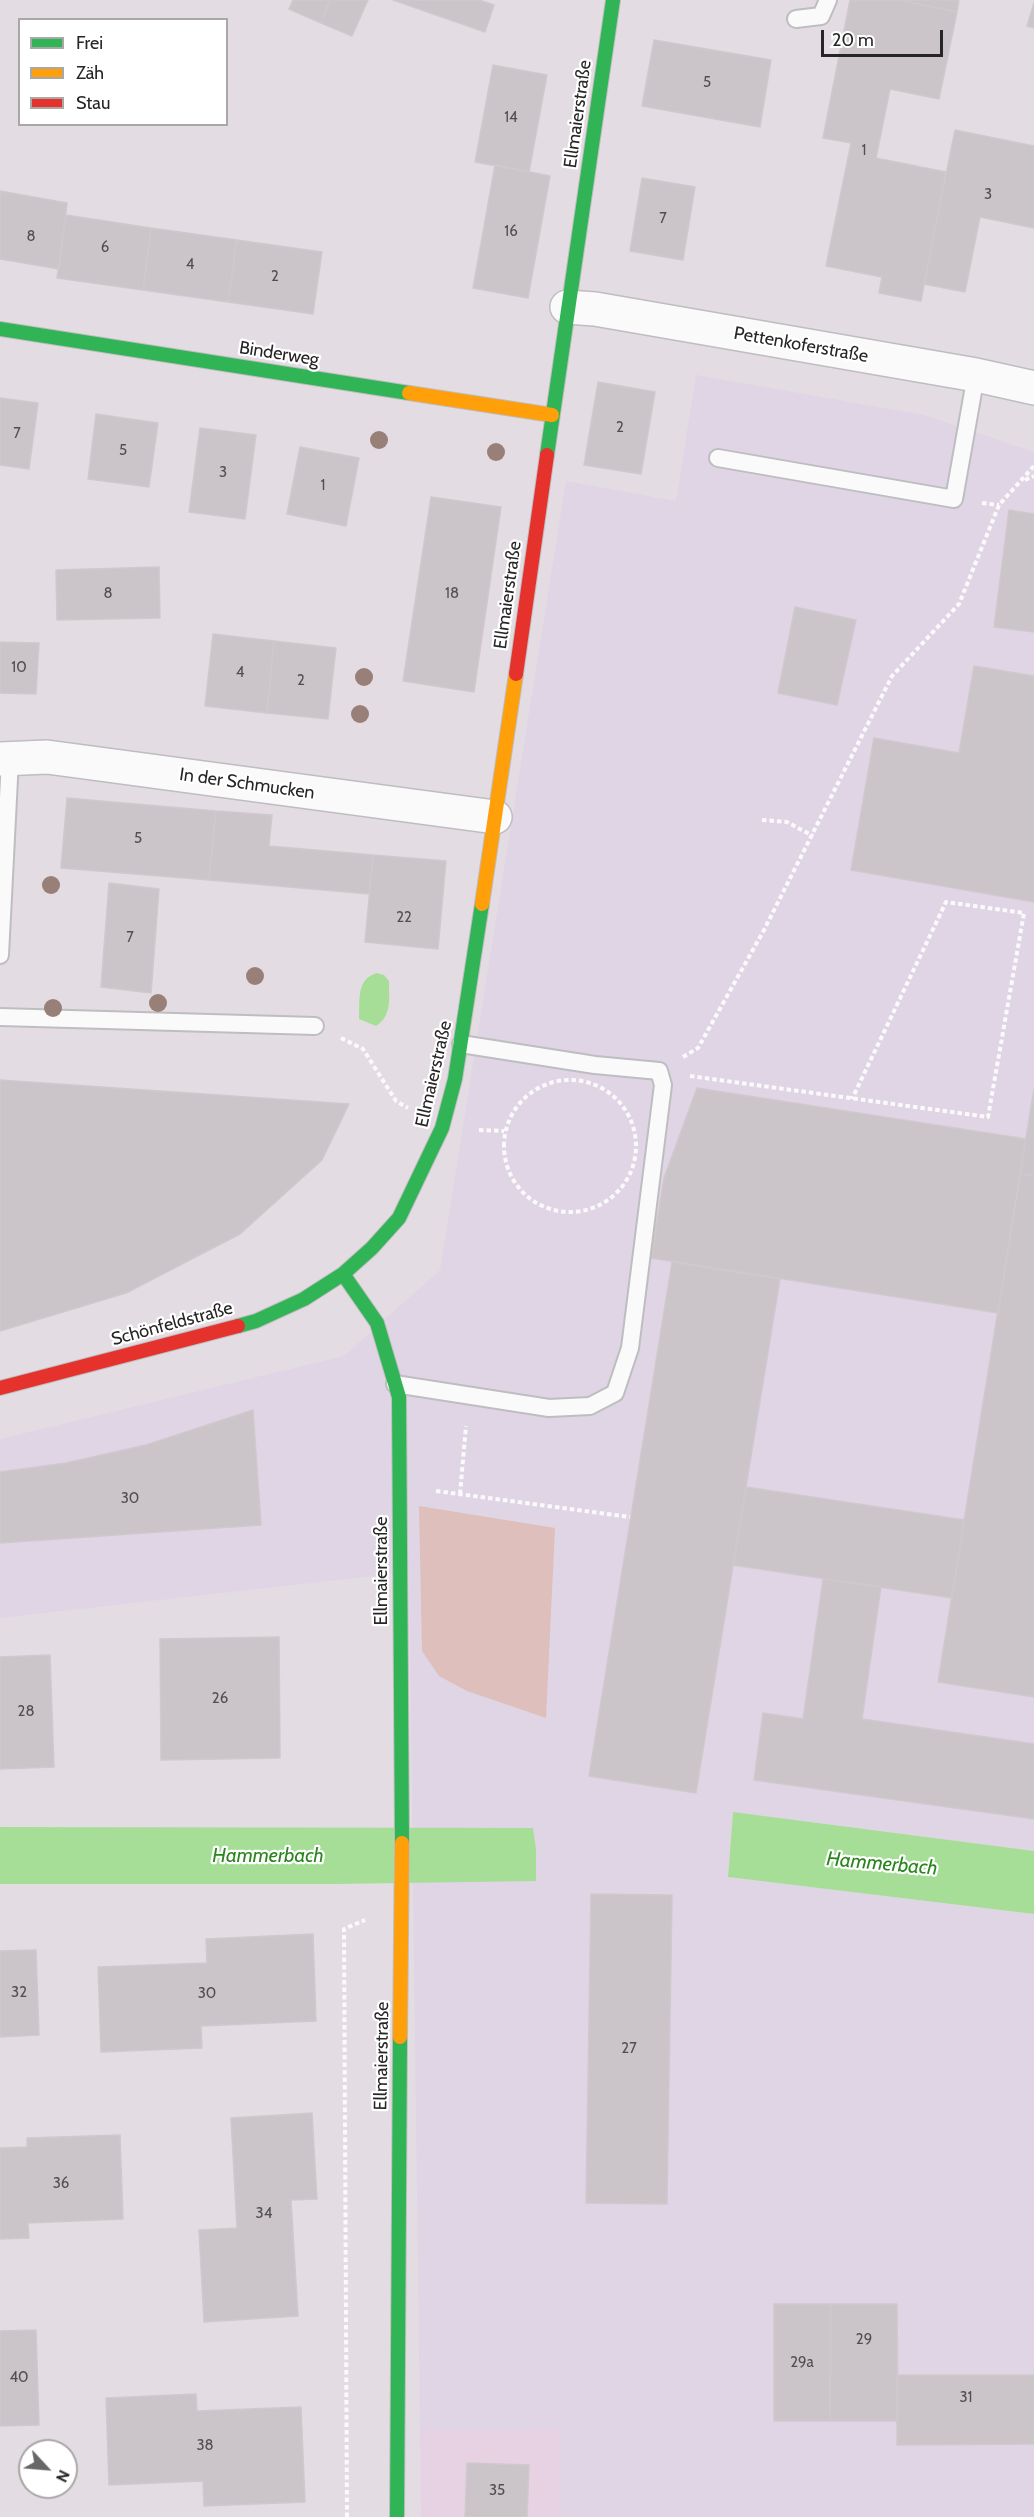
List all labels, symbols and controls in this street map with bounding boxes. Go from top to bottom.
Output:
legend [18,18,228,126]
scale bar [824,18,946,56]
text: 20 m [832,29,874,51]
text: Frei [76,32,103,54]
street label: Ellmaierstraße [560,59,596,169]
text: Zäh [76,62,104,84]
house number: 5 [703,74,711,92]
text: Stau [76,92,110,114]
house number: 14 [504,109,518,127]
house number: 1 [862,142,866,160]
house number: 3 [984,186,992,204]
house number: 7 [659,210,667,228]
house number: 16 [504,223,518,241]
house number: 8 [26,228,36,246]
house number: 6 [101,239,109,257]
house number: 4 [186,256,194,274]
house number: 2 [271,268,279,286]
street label: Pettenkoferstraße [732,323,870,367]
street label: Binderweg [238,337,320,371]
house number: 2 [616,419,624,437]
house number: 7 [13,425,21,443]
house number: 5 [119,442,127,460]
house number: 3 [219,464,227,482]
house number: 1 [321,477,325,495]
street label: Ellmaierstraße [490,540,526,650]
house number: 8 [103,585,113,603]
house number: 18 [445,585,459,603]
house number: 10 [11,659,27,677]
house number: 4 [236,664,244,682]
house number: 2 [297,672,305,690]
street label: In der Schmucken [178,764,316,804]
house number: 5 [134,830,142,848]
house number: 22 [396,909,412,927]
house number: 7 [126,929,134,947]
street label: Ellmaierstraße [411,1019,457,1129]
street label: Schönfeldstraße [109,1297,235,1351]
house number: 30 [121,1490,139,1508]
street label: Ellmaierstraße [371,1517,393,1625]
house number: 26 [212,1690,228,1708]
house number: 28 [18,1703,34,1721]
water label: Hammerbach [212,1844,324,1868]
water label: Hammerbach [826,1847,938,1881]
house number: 32 [11,1984,27,2002]
house number: 30 [198,1985,216,2003]
street label: Ellmaierstraße [370,2001,394,2111]
house number: 27 [621,2040,637,2058]
house number: 36 [53,2175,69,2193]
house number: 34 [256,2205,272,2223]
house number: 29 [856,2331,872,2349]
house number: 29a [790,2354,814,2372]
house number: 40 [9,2369,29,2387]
house number: 31 [959,2389,973,2407]
house number: 38 [196,2437,214,2455]
north arrow [18,2439,78,2499]
text: N [52,2467,74,2485]
house number: 35 [489,2482,505,2500]

